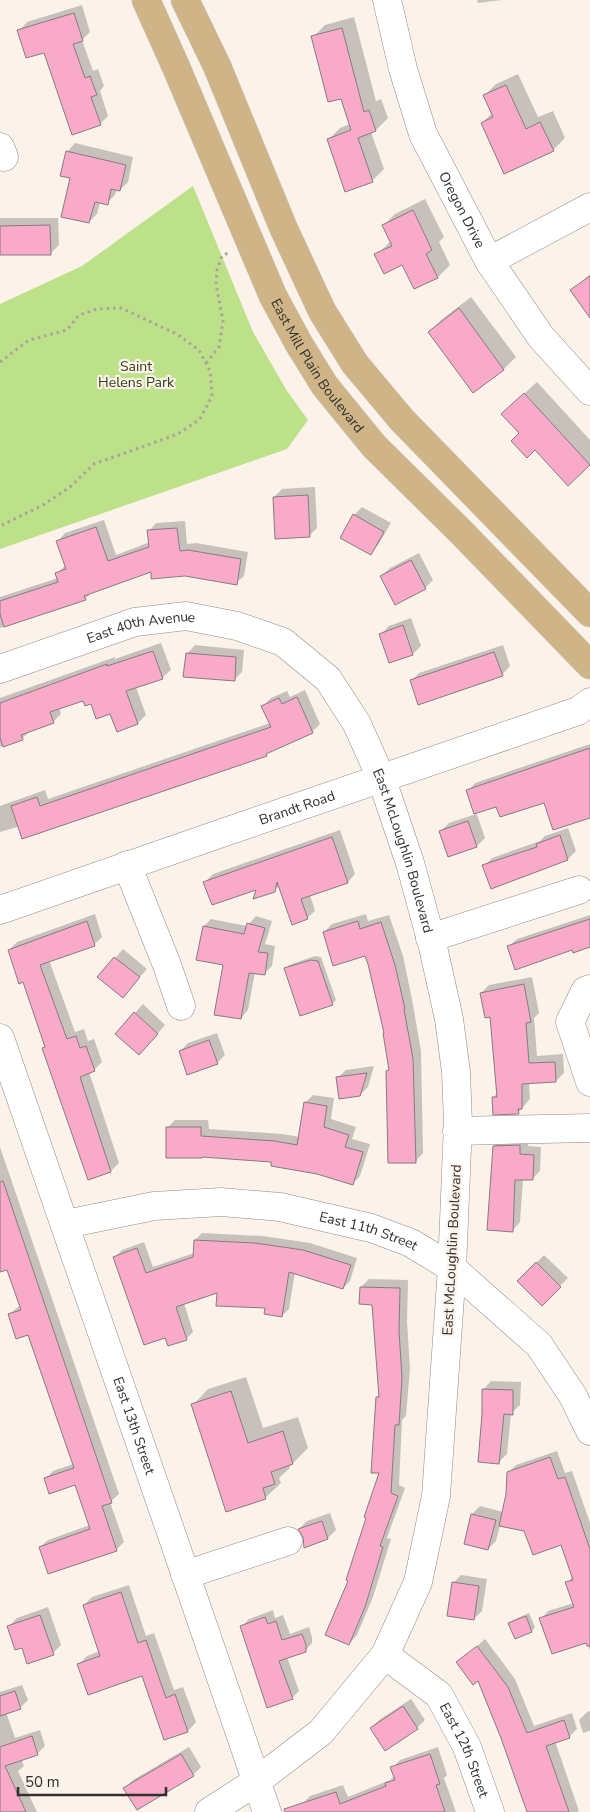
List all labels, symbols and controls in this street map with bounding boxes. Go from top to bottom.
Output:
street label: Oregon Drive [434,168,490,251]
street label: East Mill Plain Boulevard [267,295,369,437]
park label: Saint Helens Park [98,357,175,392]
street label: East 40th Avenue [84,606,197,648]
street label: East McLoughlin Boulevard [368,765,438,935]
street label: Brandt Road [256,786,337,829]
street label: East McLoughlin Boulevard [438,1164,466,1336]
street label: East 11th Street [318,1207,422,1255]
street label: East 13th Street [109,1374,160,1477]
street label: East 12th Street [435,1699,494,1800]
scale bar [18,1764,165,1796]
text: 50 m [25,1772,60,1792]

